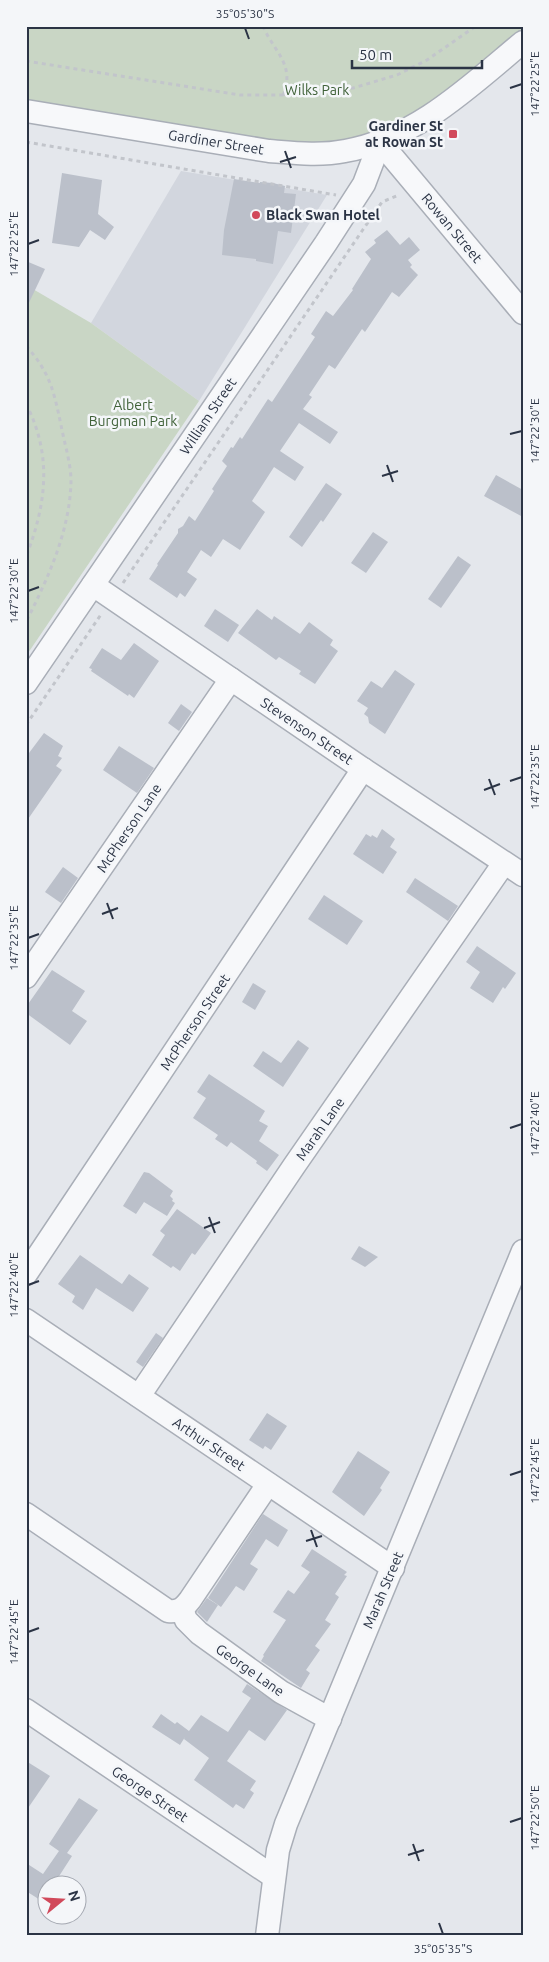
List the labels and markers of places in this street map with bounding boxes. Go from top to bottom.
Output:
place label: Gardiner St at Rowan St [365,118,443,150]
marker: Gardiner St at Rowan St [447,128,459,140]
place label: Black Swan Hotel [266,207,380,223]
marker: Black Swan Hotel [250,209,262,221]

